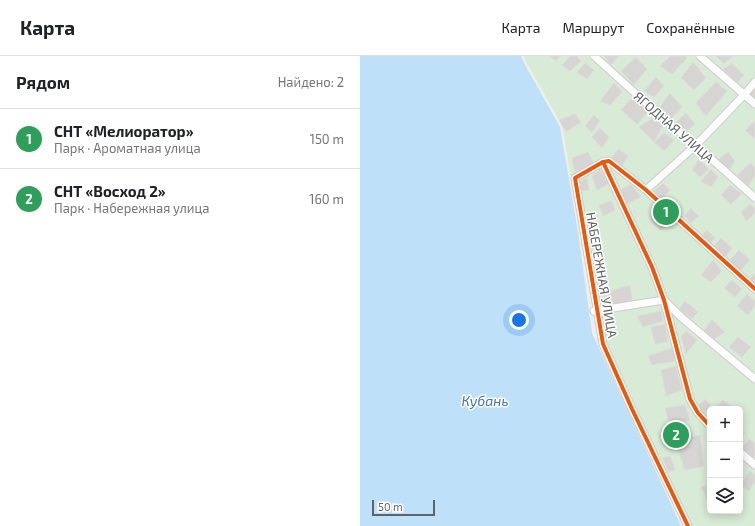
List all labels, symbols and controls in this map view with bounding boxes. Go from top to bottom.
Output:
text: Карта [20,16,75,39]
text: Карта [502,19,540,36]
text: Маршрут [562,19,624,36]
text: Сохранённые [646,19,735,36]
text: Рядом [16,72,70,92]
text: Найдено: 2 [278,74,344,90]
street label: ЯГОДНАЯ УЛИЦА [631,88,717,166]
text: СНТ «Мелиоратор» [54,122,193,140]
text: 1 [26,131,32,147]
text: 150 m [310,131,344,147]
text: Парк · Ароматная улица [54,140,201,156]
text: СНТ «Восход 2» [54,182,166,200]
text: 2 [25,191,33,207]
text: 160 m [309,191,344,207]
pin: 1 [653,197,679,227]
text: Парк · Набережная улица [54,200,209,216]
street label: НАБЕРЕЖНАЯ УЛИЦА [583,211,621,339]
your location [509,310,529,330]
water label: Кубань [461,392,509,409]
map controls [707,406,743,514]
button: + [707,406,743,442]
pin: 2 [663,420,689,450]
button: − [707,442,743,478]
button: layers [707,478,743,514]
scale bar [372,498,435,517]
text: 50 m [378,500,403,513]

